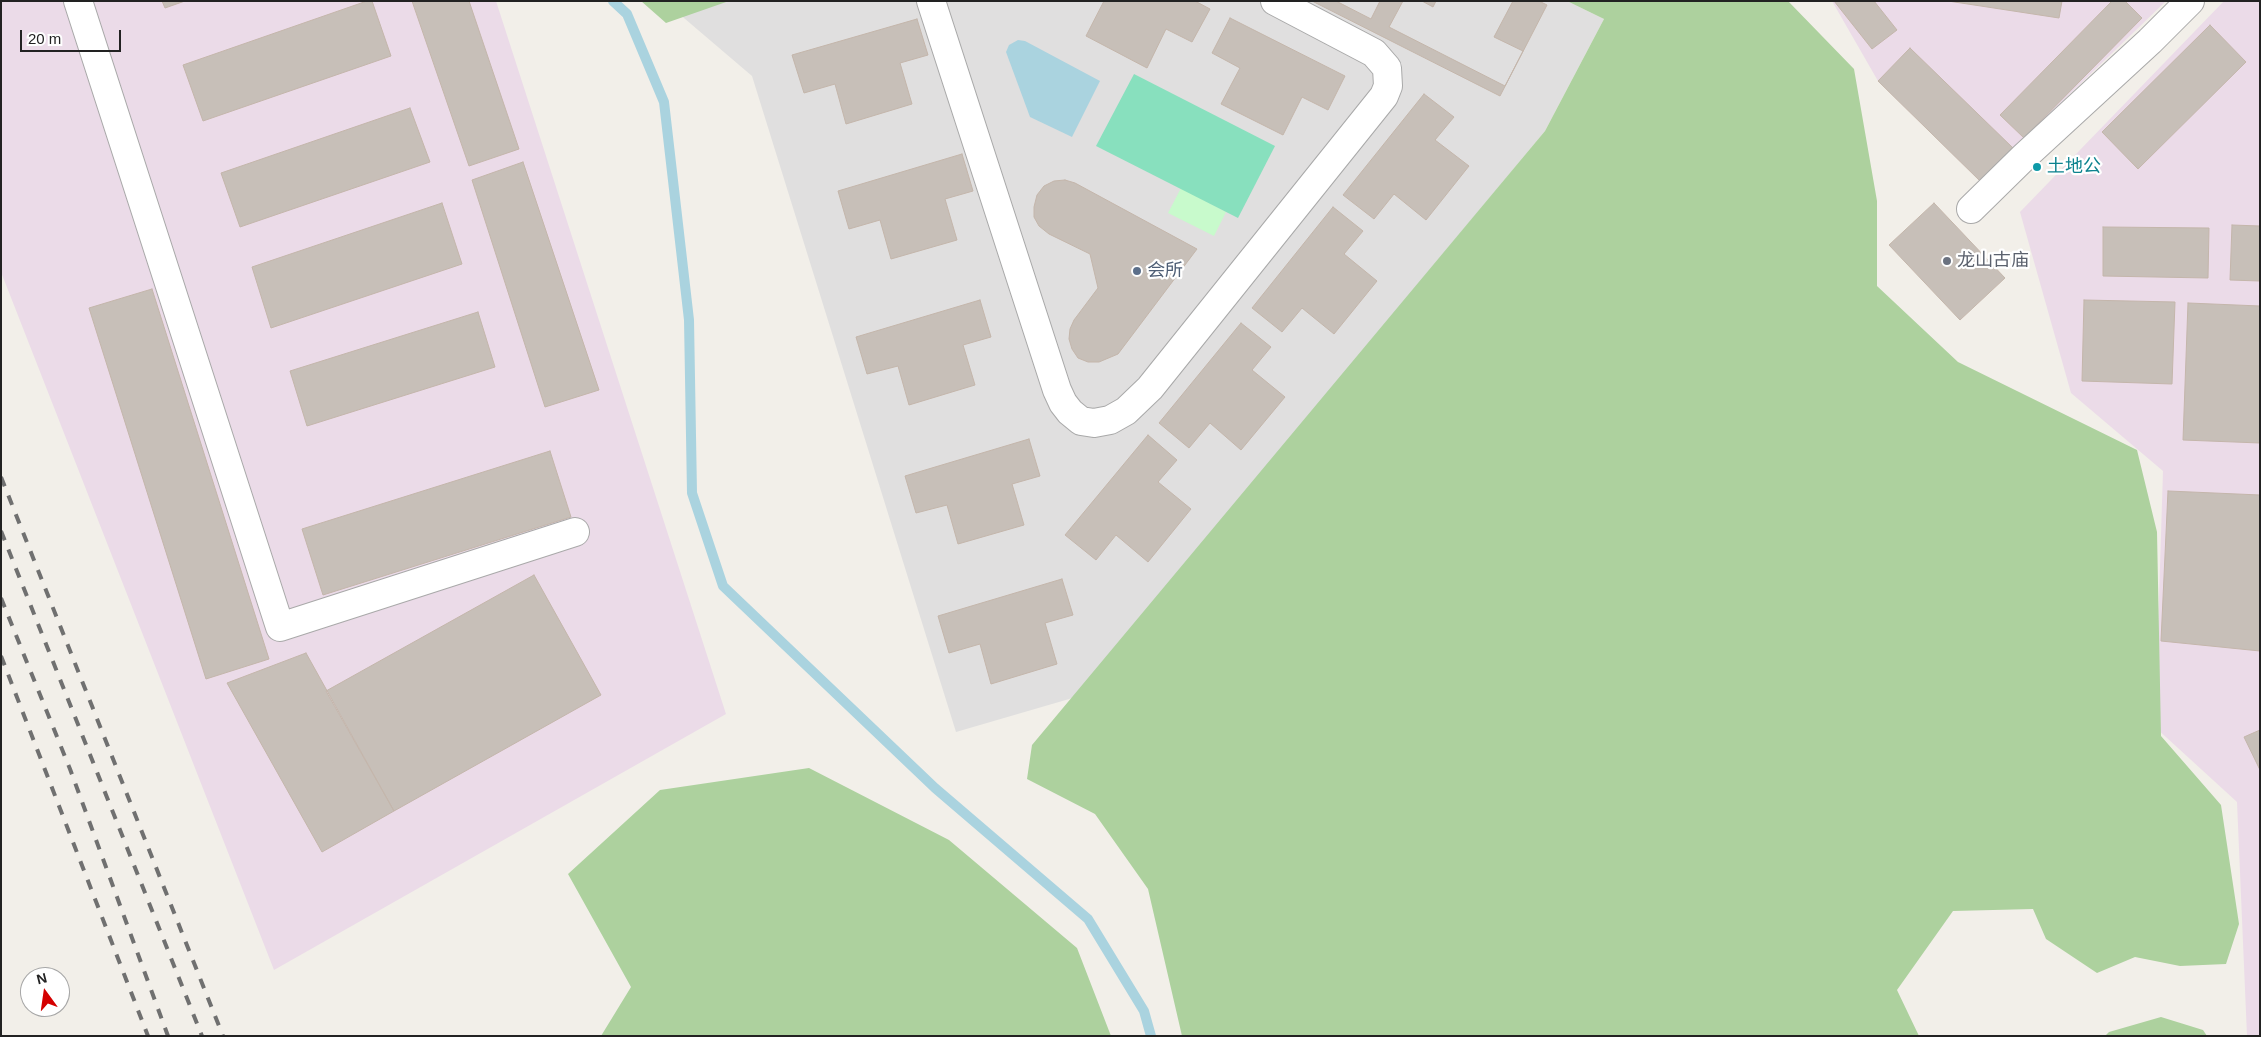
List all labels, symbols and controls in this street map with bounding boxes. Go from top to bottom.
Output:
scale bar [22,20,124,52]
text: 20 m [28,30,61,47]
place label: 土地公 [2047,156,2101,178]
marker: 土地公 [2031,161,2043,173]
place label: 龙山古庙 [1957,250,2029,272]
marker: 龙山古庙 [1941,255,1953,267]
place label: 会所 [1147,260,1183,282]
marker: 会所 [1131,265,1143,277]
north arrow [20,967,70,1017]
text: N [35,969,48,987]

